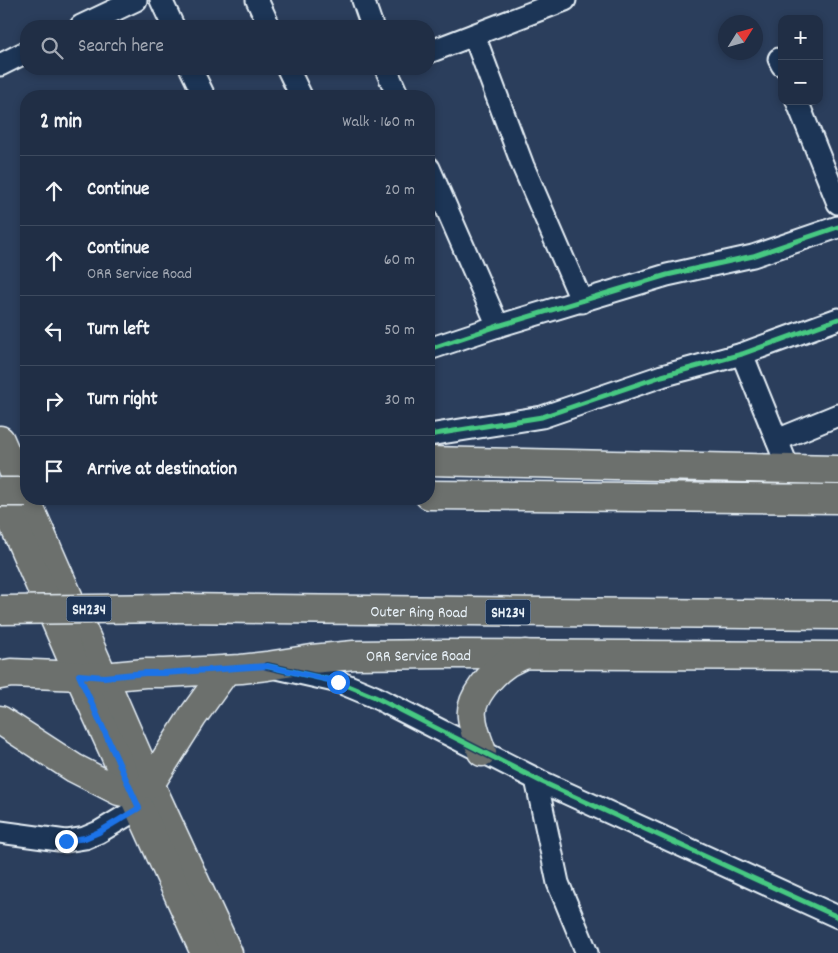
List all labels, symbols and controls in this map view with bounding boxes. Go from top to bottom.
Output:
north arrow [718,15,763,60]
map controls [778,15,823,105]
button: + [778,15,823,60]
search box [20,20,435,75]
icon: search [38,34,66,62]
text: Search here [78,34,164,61]
button: − [778,60,823,105]
text: 2 min [40,108,82,138]
text: Walk · 160 m [342,111,415,134]
icon: ahead [40,177,68,205]
text: Continue [87,177,149,204]
text: 20 m [385,179,415,202]
text: Continue [87,236,149,263]
icon: ahead [40,247,68,275]
text: 60 m [384,249,415,272]
text: ORR Service Road [87,263,192,286]
icon: left [40,317,68,345]
text: Turn left [87,317,150,344]
text: 50 m [384,319,415,342]
icon: right [40,387,68,415]
text: Turn right [87,387,158,414]
text: 30 m [385,389,415,412]
icon: arrive [40,457,68,485]
text: Arrive at destination [87,457,237,484]
road number: SH234 [66,596,112,622]
road number: SH234 [486,600,530,624]
street label: Outer Ring Road [370,601,468,625]
street label: ORR Service Road [366,645,471,669]
route start [327,671,350,694]
route end [55,830,78,853]

